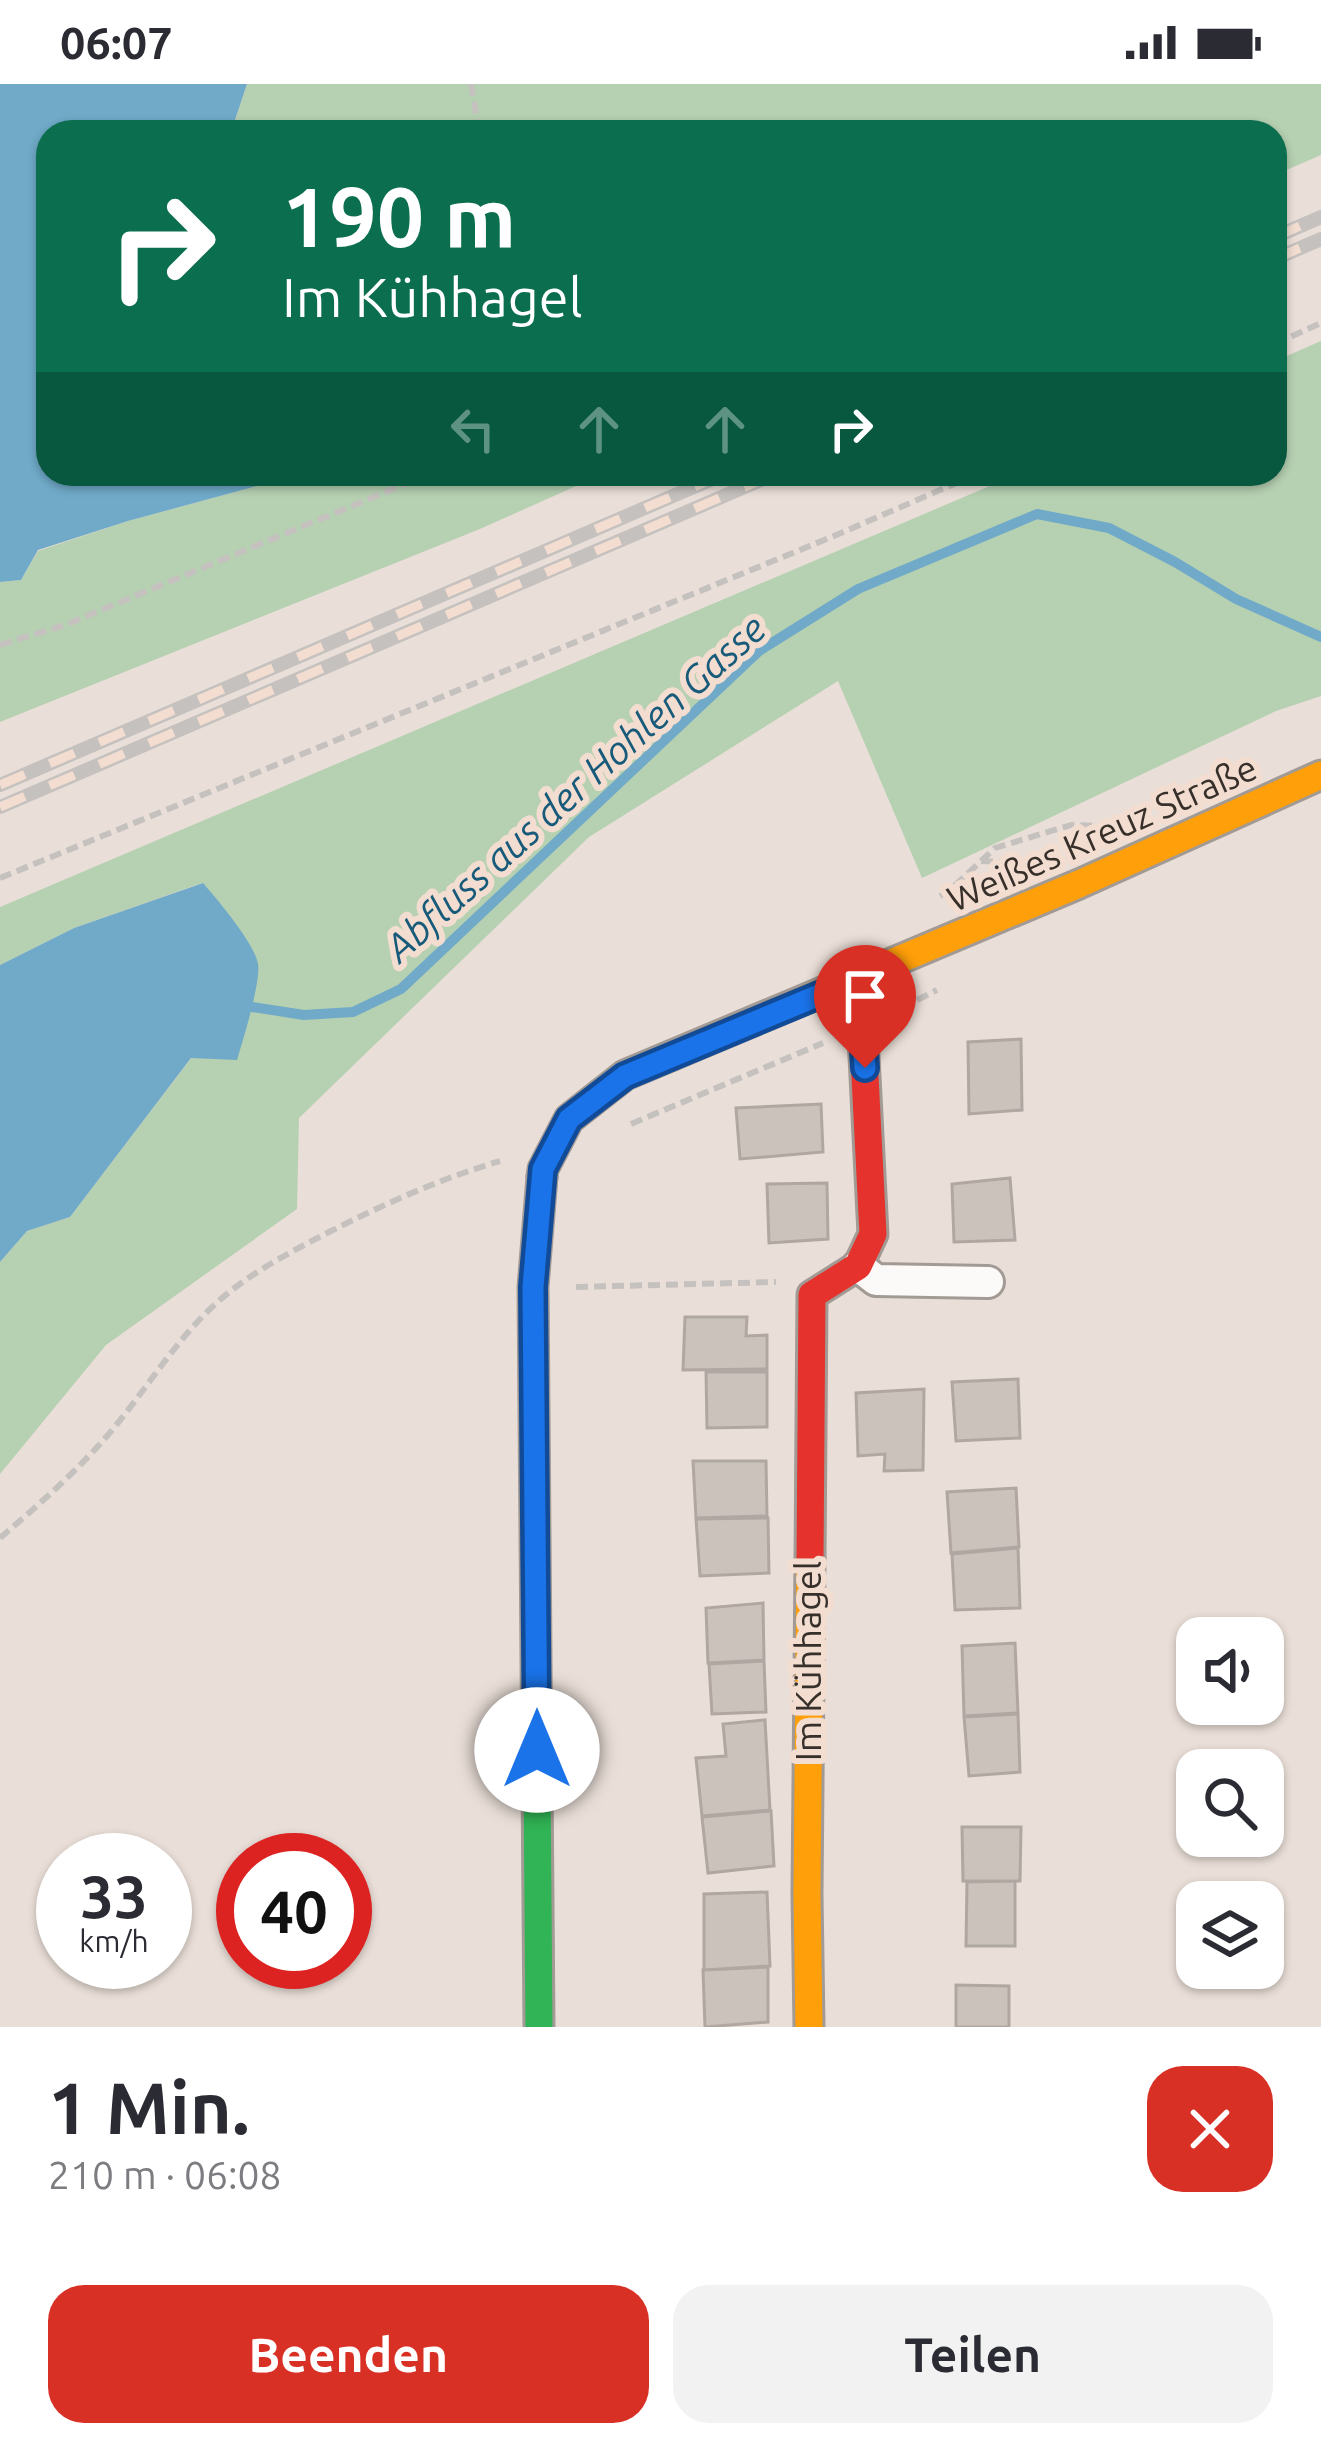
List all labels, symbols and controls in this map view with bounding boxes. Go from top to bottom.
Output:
text: 06:07 [60,17,173,68]
icon: right [84,168,240,324]
text: 190 m [282,169,516,263]
text: Im Kühhagel [282,267,583,327]
icon: left [440,396,506,462]
icon: ahead [566,396,632,462]
icon: ahead [692,396,758,462]
icon: right [818,396,884,462]
water label: Abfluss aus der Hohlen Gasse [375,605,774,972]
street label: Weißes Kreuz Straße [941,746,1263,919]
pin [814,945,916,1068]
icon: arrive [832,963,898,1029]
street label: Im Kühhagel [787,1561,828,1761]
map controls [1176,1617,1284,1989]
button: sound [1176,1617,1284,1725]
position arrow [474,1687,600,1813]
button: search [1176,1749,1284,1857]
speed limit sign: 40 [216,1833,372,1989]
text: 33 [80,1862,148,1929]
button: layers [1176,1881,1284,1989]
text: km/h [79,1924,149,1958]
button: close [1147,2066,1273,2192]
text: 1 Min. [48,2067,250,2148]
text: 210 m · 06:08 [48,2153,282,2196]
button: Beenden [48,2285,649,2423]
button: Teilen [673,2285,1273,2423]

